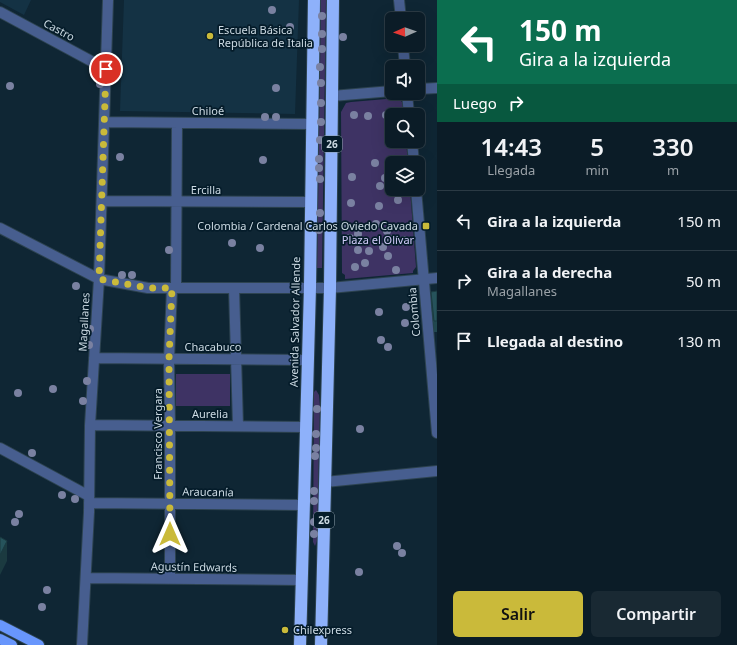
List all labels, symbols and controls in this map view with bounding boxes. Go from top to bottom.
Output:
text: 150 m [519,11,602,49]
north arrow [385,12,425,52]
map controls [385,12,425,196]
street label: Castro [41,15,78,44]
icon: left [453,16,505,68]
place label: Escuela Básica República de Italia [218,22,313,50]
marker: Escuela Básica República de Italia [205,31,215,41]
text: Gira a la izquierda [519,47,671,71]
pin [89,52,123,86]
icon: arrive [95,58,117,80]
button: sound [385,60,425,100]
icon: right [505,92,527,114]
text: Luego [453,93,497,113]
street label: Chiloé [192,103,224,118]
button: search [385,108,425,148]
text: 14:43 [480,130,542,163]
text: 5 [590,130,604,163]
text: 330 [652,130,694,163]
road number: 26 [322,136,342,152]
button: layers [385,156,425,196]
text: Llegada [487,161,535,179]
text: min [585,161,609,179]
text: m [667,161,679,179]
street label: Ercilla [191,182,221,197]
icon: left [453,210,475,232]
text: Gira a la izquierda [487,211,621,231]
text: 150 m [677,211,721,231]
place label: Colombia / Cardenal Carlos Oviedo Cavada [197,218,418,233]
marker: Colombia / Cardenal Carlos Oviedo Cavada [421,221,431,231]
park label: Plaza el Olívar [342,232,415,247]
street label: Avenida Salvador Allende [286,257,303,387]
text: Gira a la derecha [487,262,612,282]
icon: right [453,270,475,292]
text: 50 m [686,271,721,291]
text: Magallanes [487,282,557,300]
street label: Colombia [404,287,423,337]
street label: Magallanes [74,292,93,352]
icon: arrive [453,330,475,352]
text: Llegada al destino [487,331,623,351]
text: 130 m [677,331,721,351]
street label: Chacabuco [185,339,242,354]
street label: Francisco Vergara [150,388,165,480]
street label: Aurelia [192,406,228,421]
street label: Araucanía [182,484,234,499]
road number: 26 [314,512,334,528]
position arrow [149,513,191,555]
street label: Agustín Edwards [151,558,237,575]
button: Salir [453,591,583,637]
button: Compartir [591,591,721,637]
place label: Chilexpress [293,622,352,637]
marker: Chilexpress [280,625,290,635]

